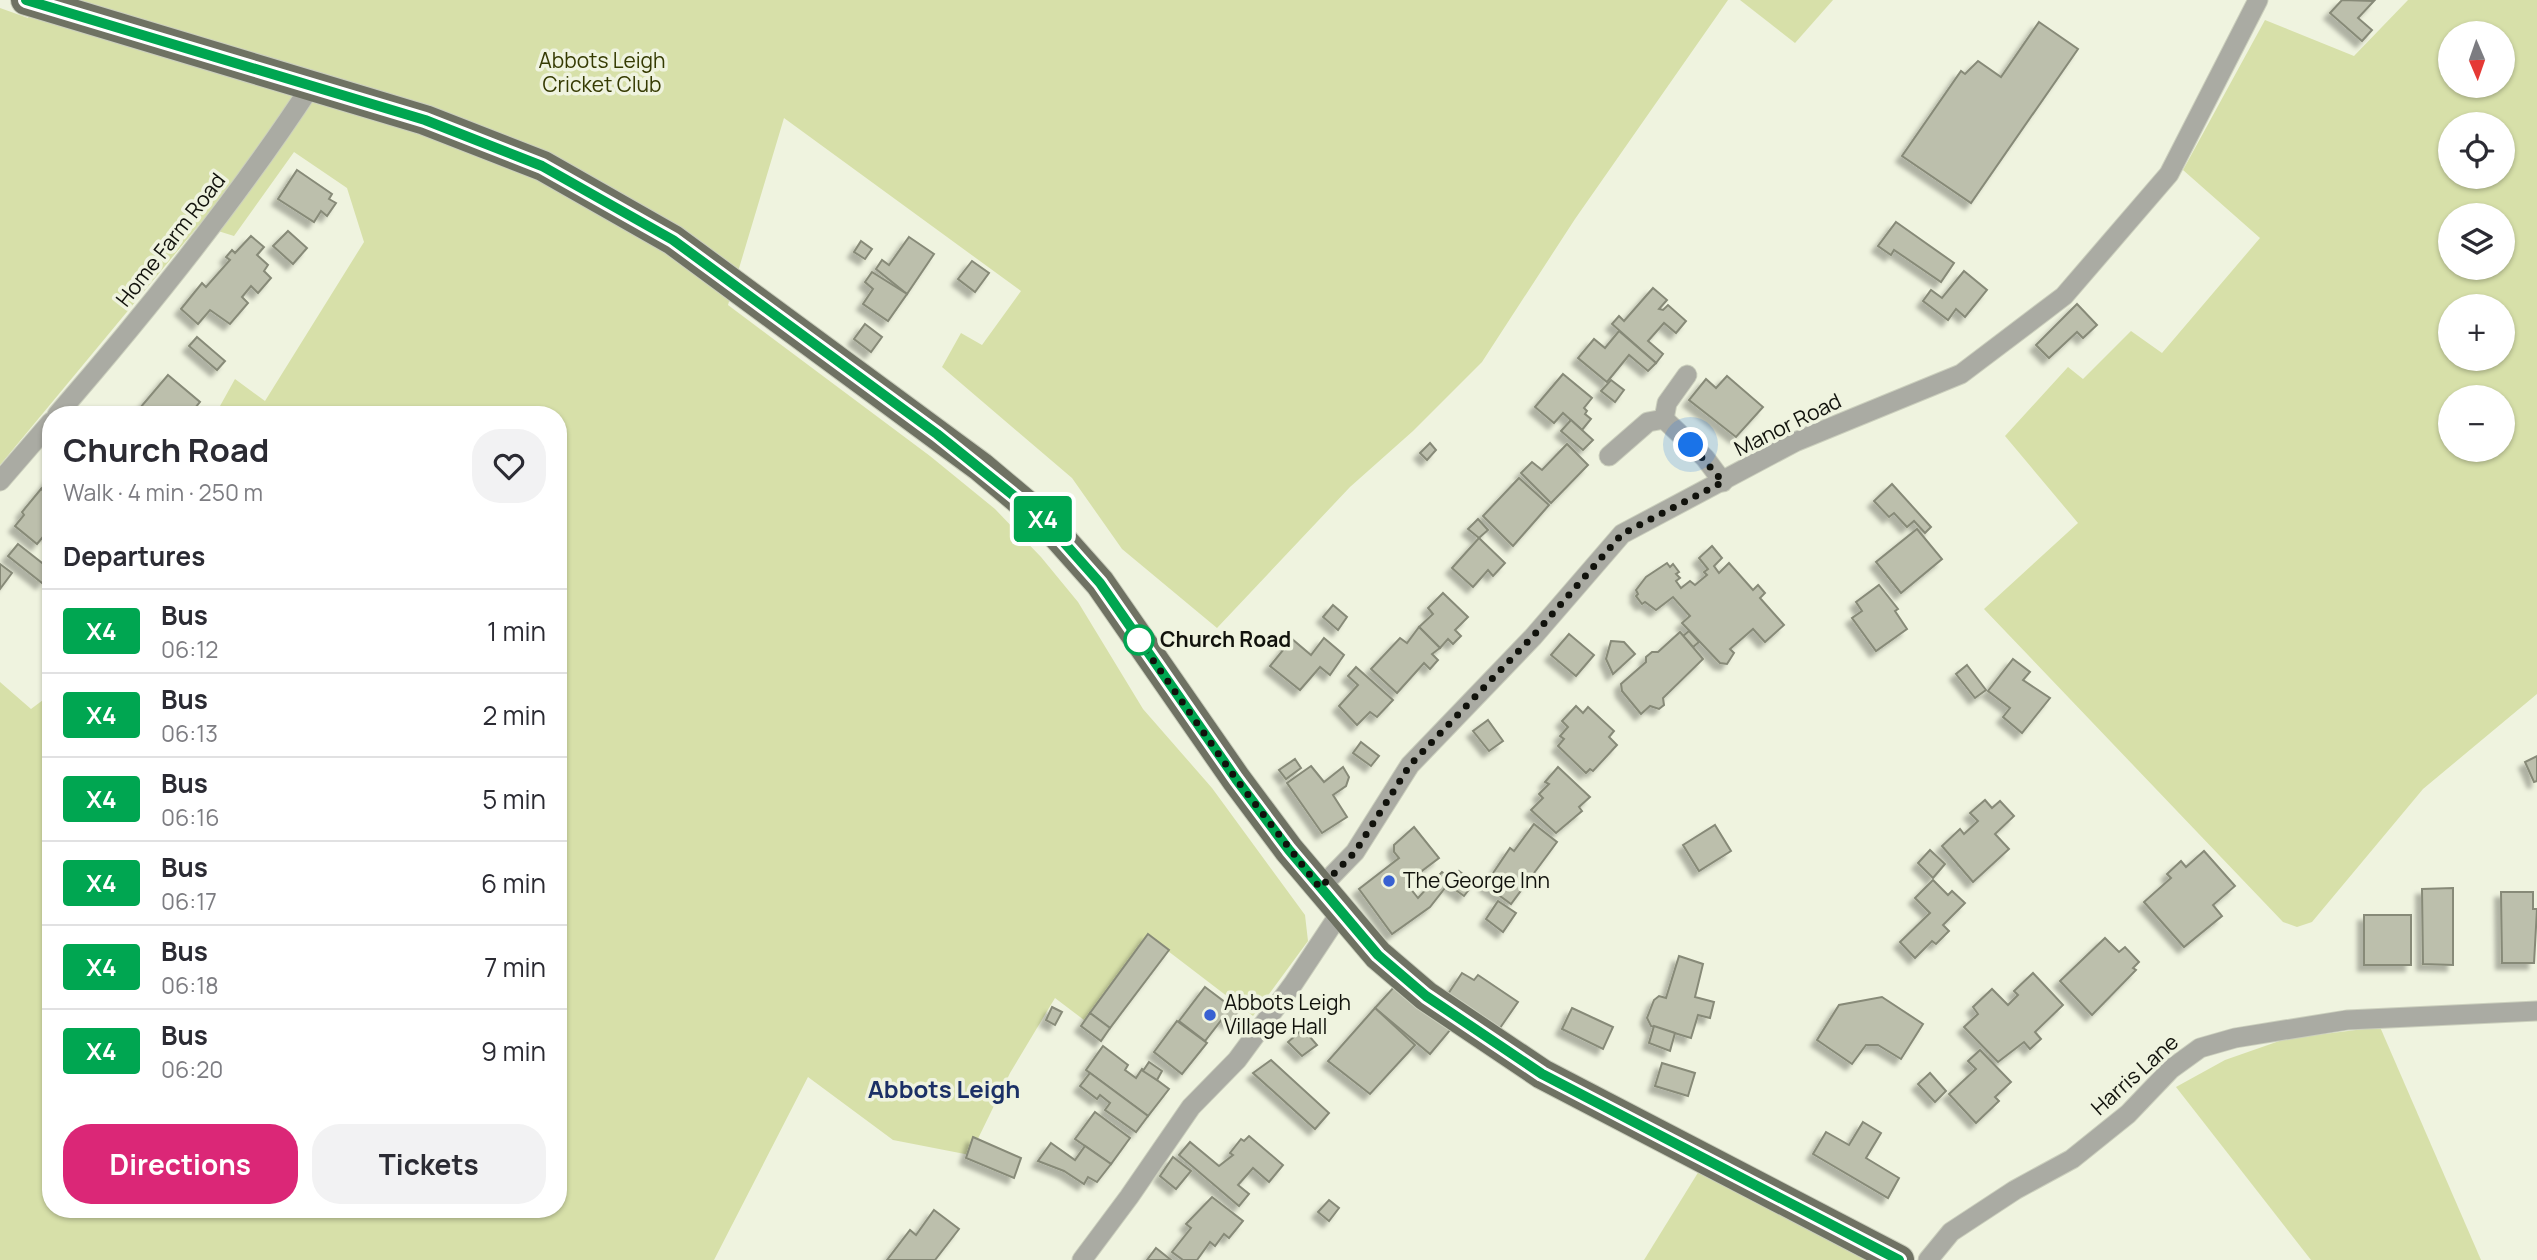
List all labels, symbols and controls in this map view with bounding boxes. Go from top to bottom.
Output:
north arrow [2438,21,2515,98]
map controls [2438,21,2515,462]
park label: Abbots Leigh Cricket Club [538,46,666,98]
button: locate [2438,112,2515,189]
street label: Home Farm Road [109,167,231,312]
button: layers [2438,203,2515,280]
button: + [2438,294,2515,371]
button: − [2438,385,2515,462]
street label: Manor Road [1729,386,1846,462]
text: Church Road [63,427,269,472]
your location [1673,427,1708,462]
button: heart [472,429,546,503]
text: Walk · 4 min · 250 m [63,476,263,508]
line badge: X4 [1012,496,1074,542]
text: X4 [1028,502,1058,535]
text: Departures [63,538,205,574]
text: Bus [161,597,208,633]
text: 1 min [487,613,546,649]
text: X4 [86,614,117,647]
marker: Church Road [1124,625,1154,655]
place label: Church Road [1160,625,1291,653]
text: 06:12 [161,633,218,665]
text: Bus [161,681,208,717]
text: 2 min [482,697,546,733]
text: X4 [86,698,117,731]
text: 06:13 [161,717,218,749]
text: Bus [161,765,208,801]
text: 5 min [482,781,546,817]
text: X4 [86,782,117,815]
text: 06:16 [161,801,219,833]
text: Bus [161,849,208,885]
text: 6 min [481,865,546,901]
text: X4 [86,866,117,899]
place label: The George Inn [1403,866,1550,894]
marker: The George Inn [1381,873,1397,889]
text: 06:17 [161,885,217,917]
text: Bus [161,933,208,969]
text: 7 min [484,949,546,985]
text: X4 [86,950,117,983]
text: 06:18 [161,969,219,1001]
place label: Abbots Leigh Village Hall [1224,988,1351,1040]
marker: Abbots Leigh Village Hall [1202,1007,1218,1023]
text: Bus [161,1017,208,1053]
street label: Harris Lane [2085,1028,2184,1121]
text: 9 min [481,1033,546,1069]
text: X4 [86,1034,117,1067]
text: 06:20 [161,1053,223,1085]
district label: Abbots Leigh [868,1072,1020,1105]
button: Directions [63,1124,298,1204]
button: Tickets [312,1124,546,1204]

